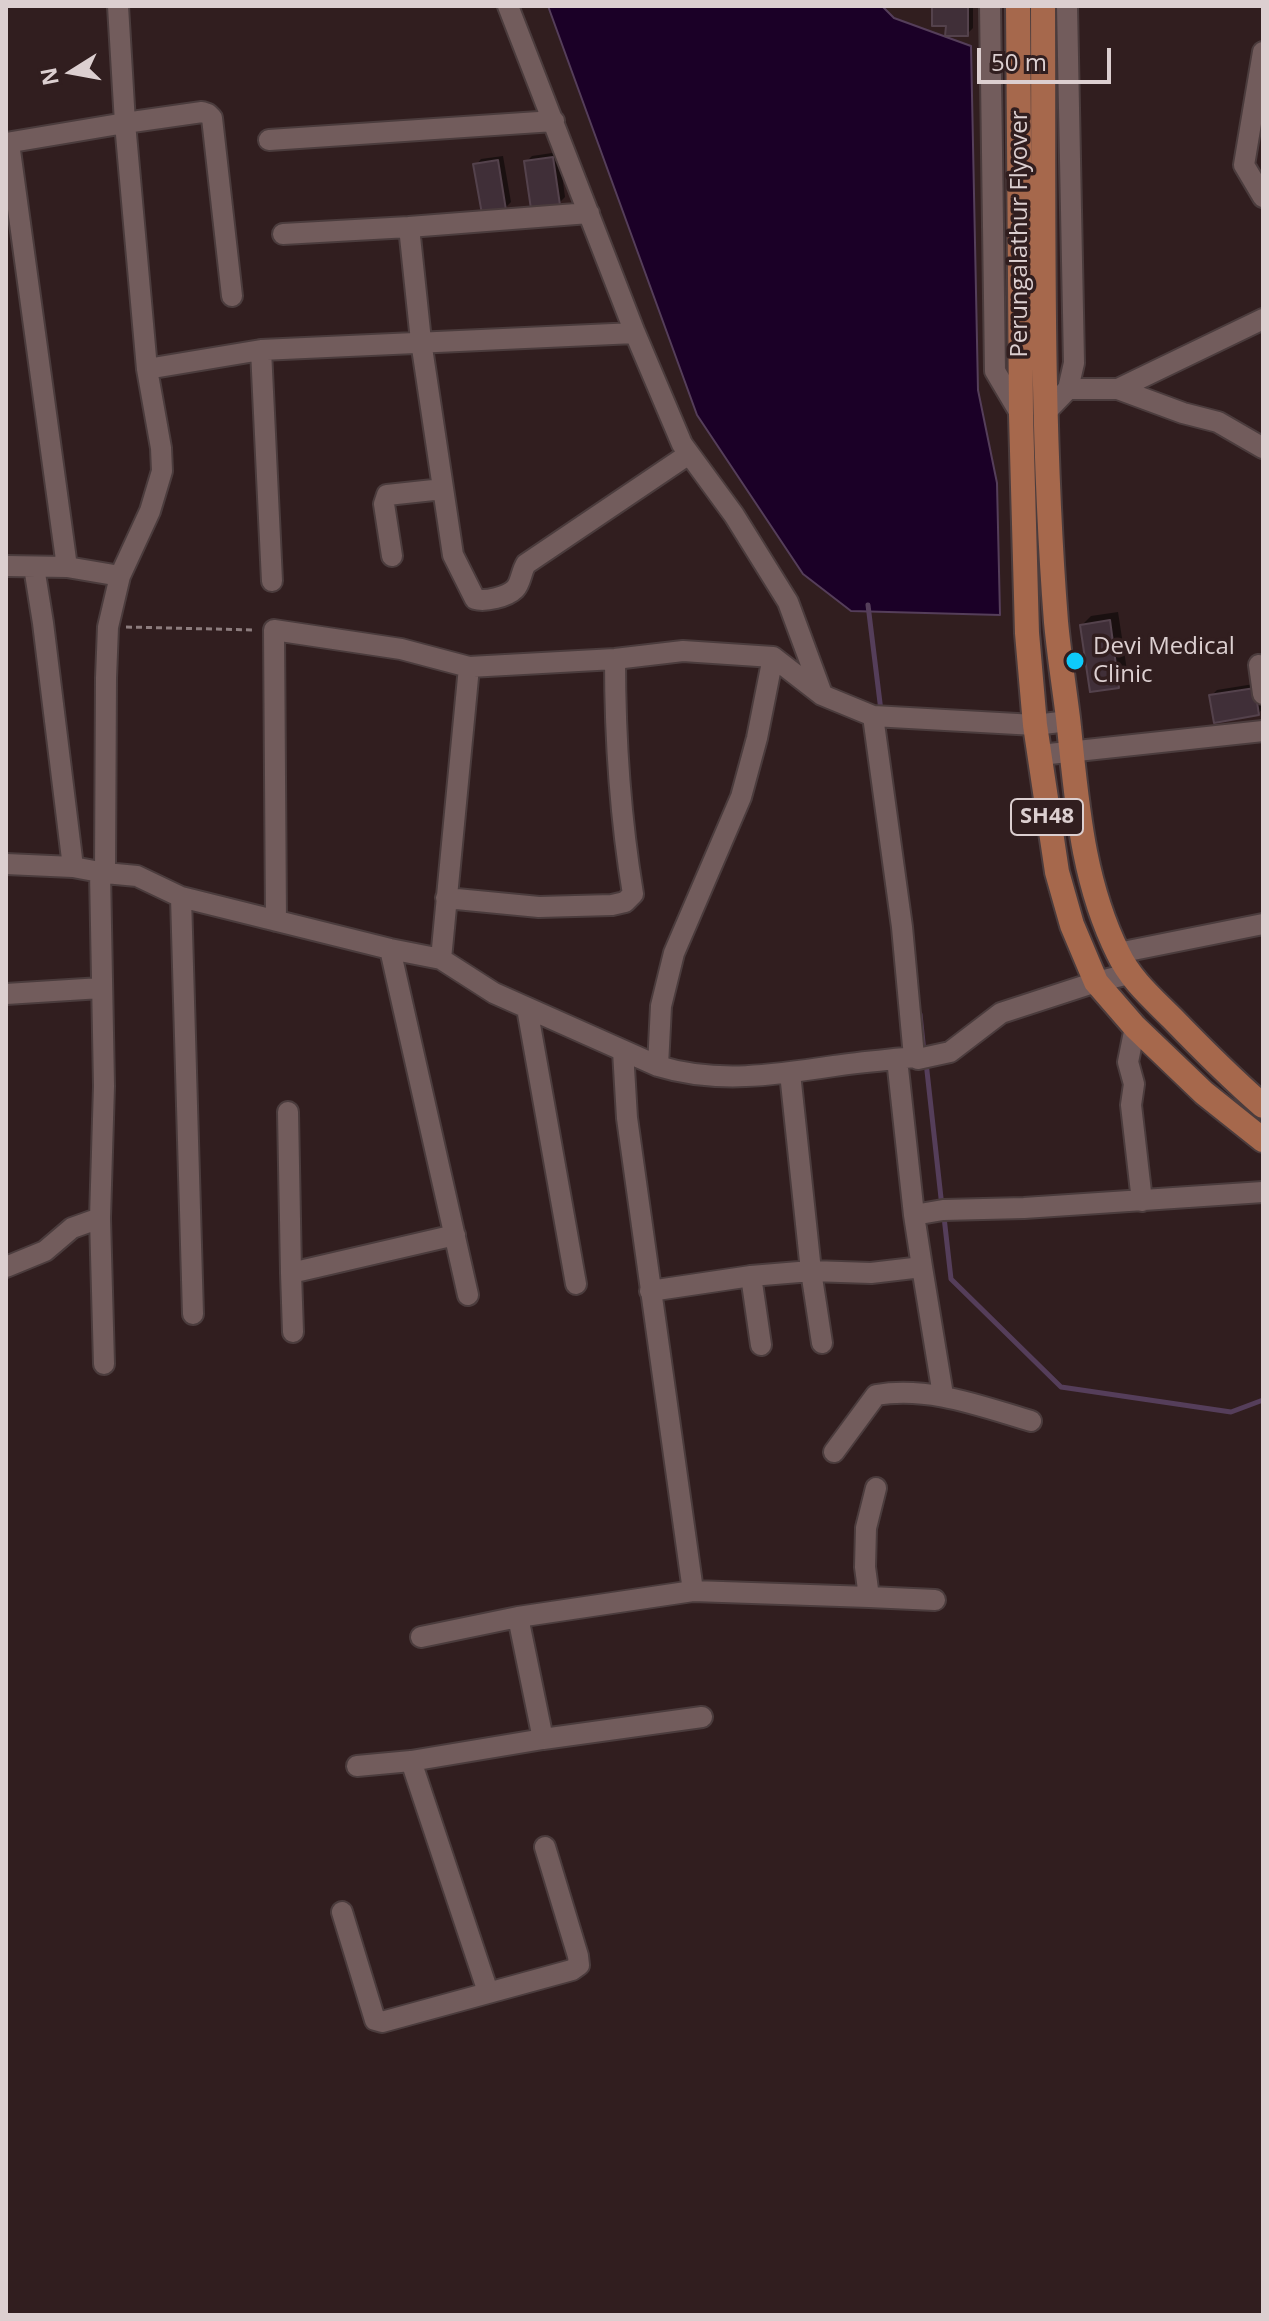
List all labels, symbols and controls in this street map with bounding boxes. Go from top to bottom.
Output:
north arrow [32,32,112,112]
scale bar [981,32,1115,82]
text: 50 m [991,45,1047,78]
text: N [32,65,65,88]
street label: Perungalathur Flyover [1006,110,1034,358]
place label: Devi Medical Clinic [1093,633,1235,689]
marker: Devi Medical Clinic [1064,650,1086,672]
road number: SH48 [1011,799,1083,835]

